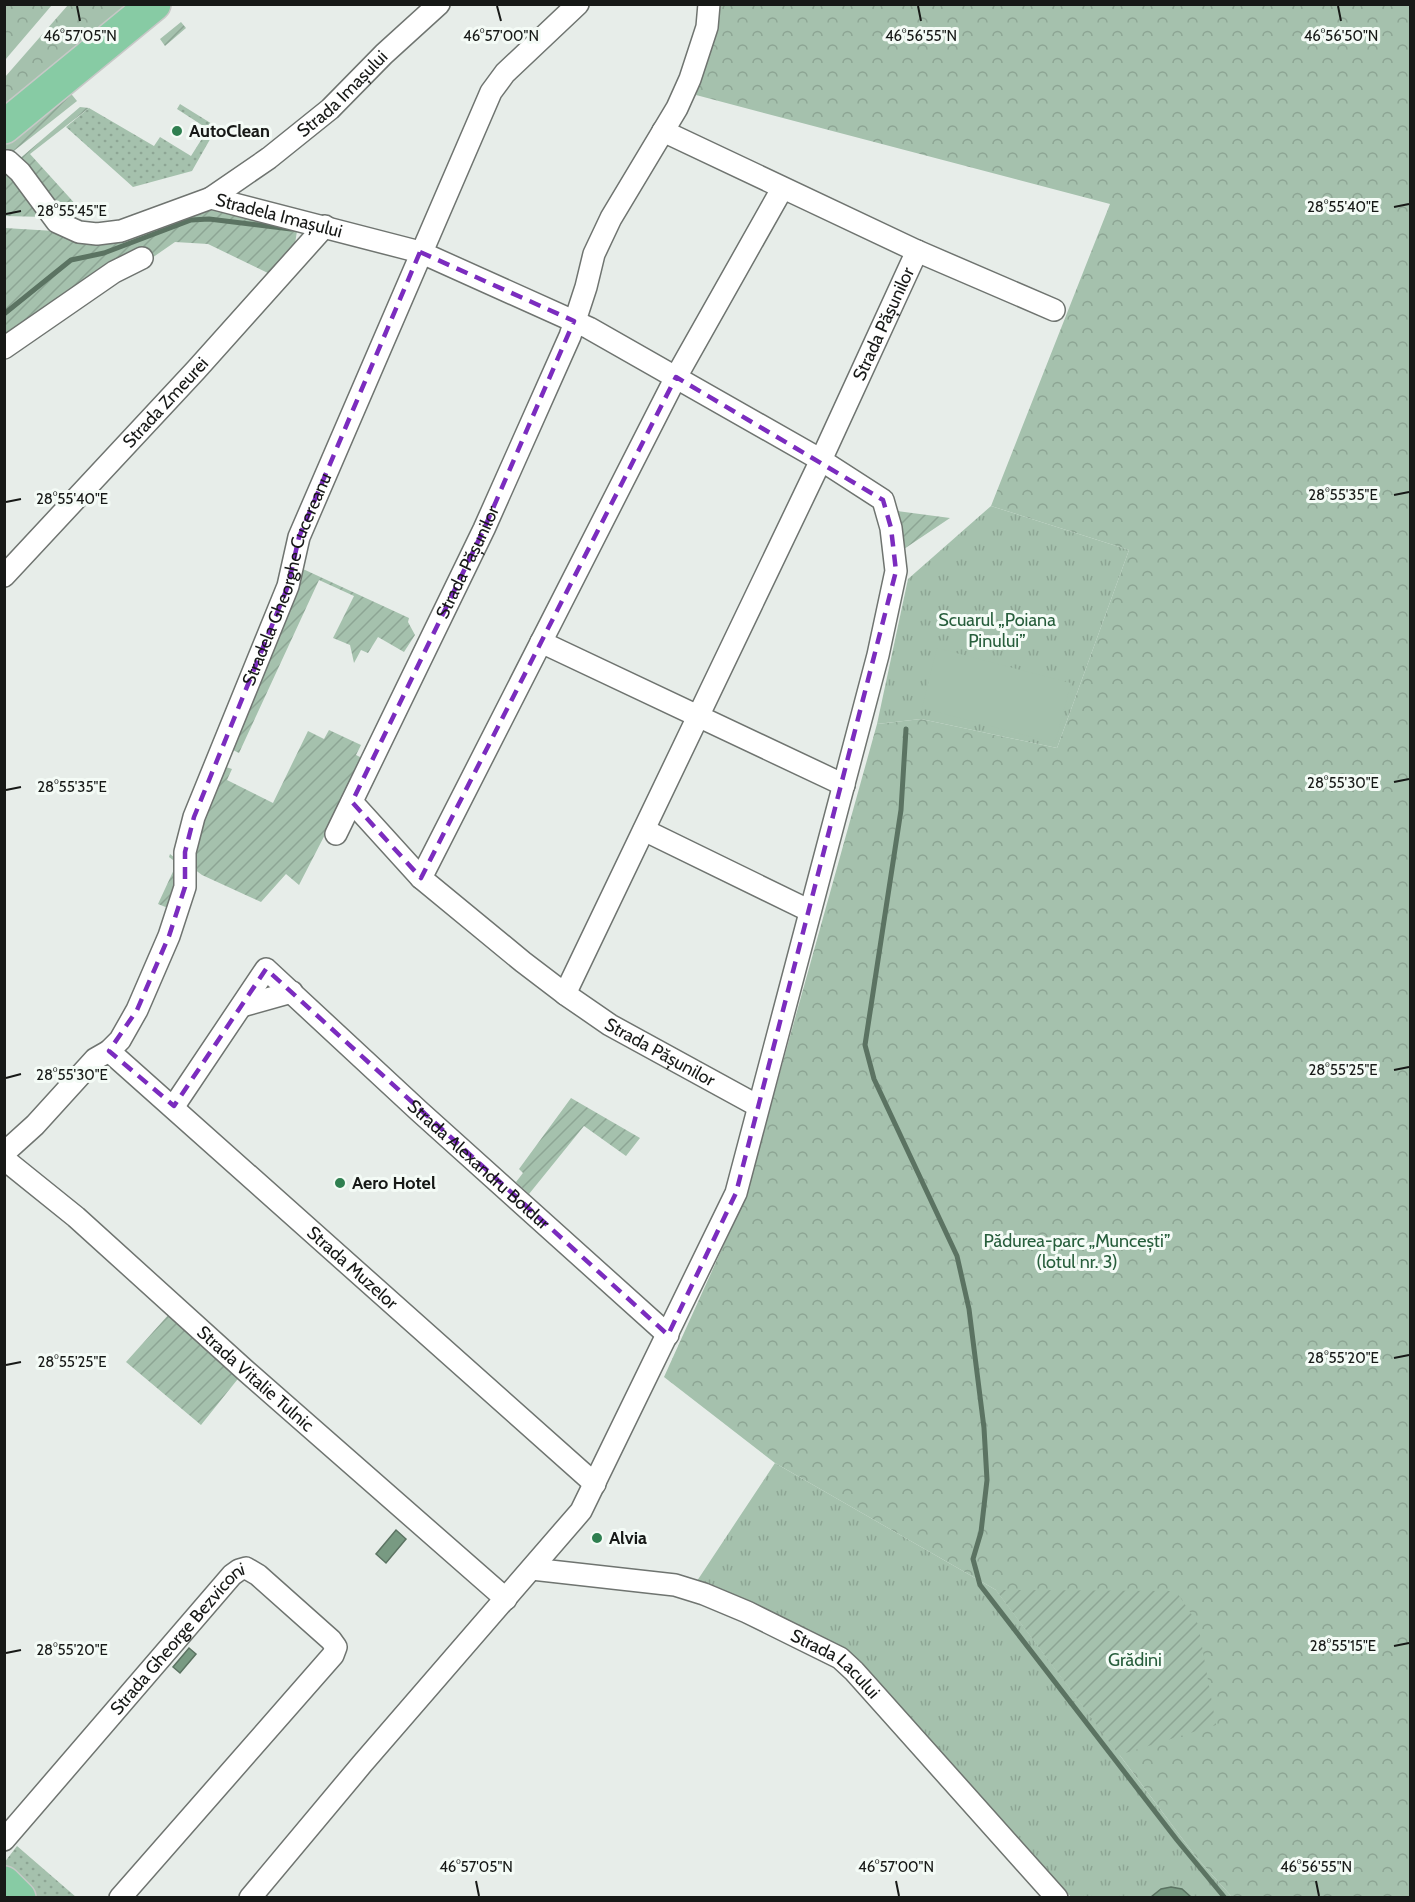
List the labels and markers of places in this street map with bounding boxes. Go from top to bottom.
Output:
place label: AutoClean [189,120,270,142]
marker: AutoClean [170,124,184,138]
place label: Aero Hotel [352,1172,436,1194]
marker: Aero Hotel [333,1176,347,1190]
place label: Alvia [609,1527,647,1549]
marker: Alvia [590,1531,604,1545]

